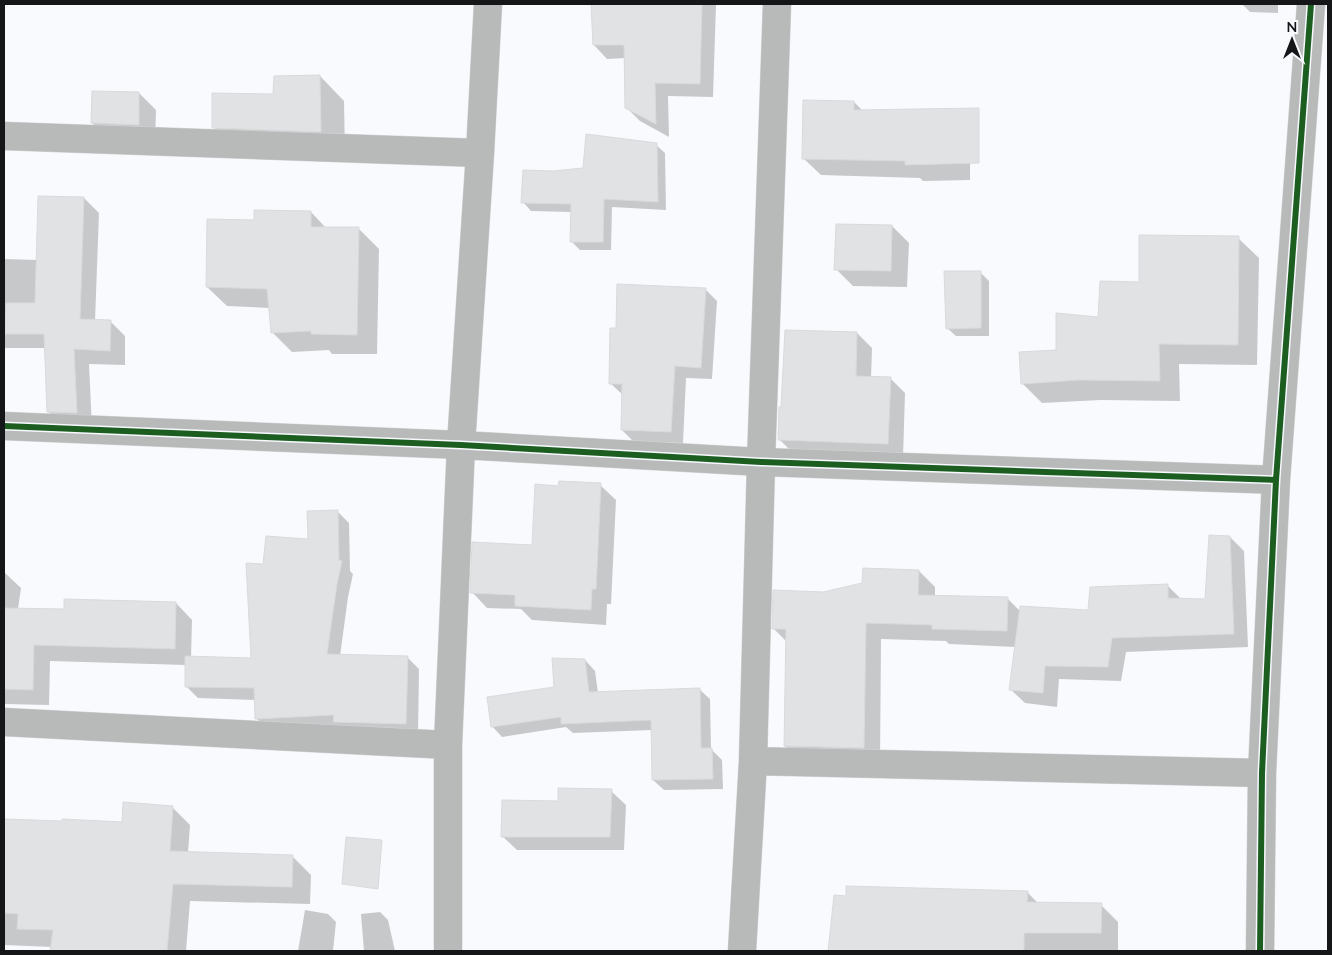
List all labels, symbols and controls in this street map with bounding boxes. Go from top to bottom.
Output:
north arrow [1267,15,1317,65]
text: N [1287,18,1297,35]

